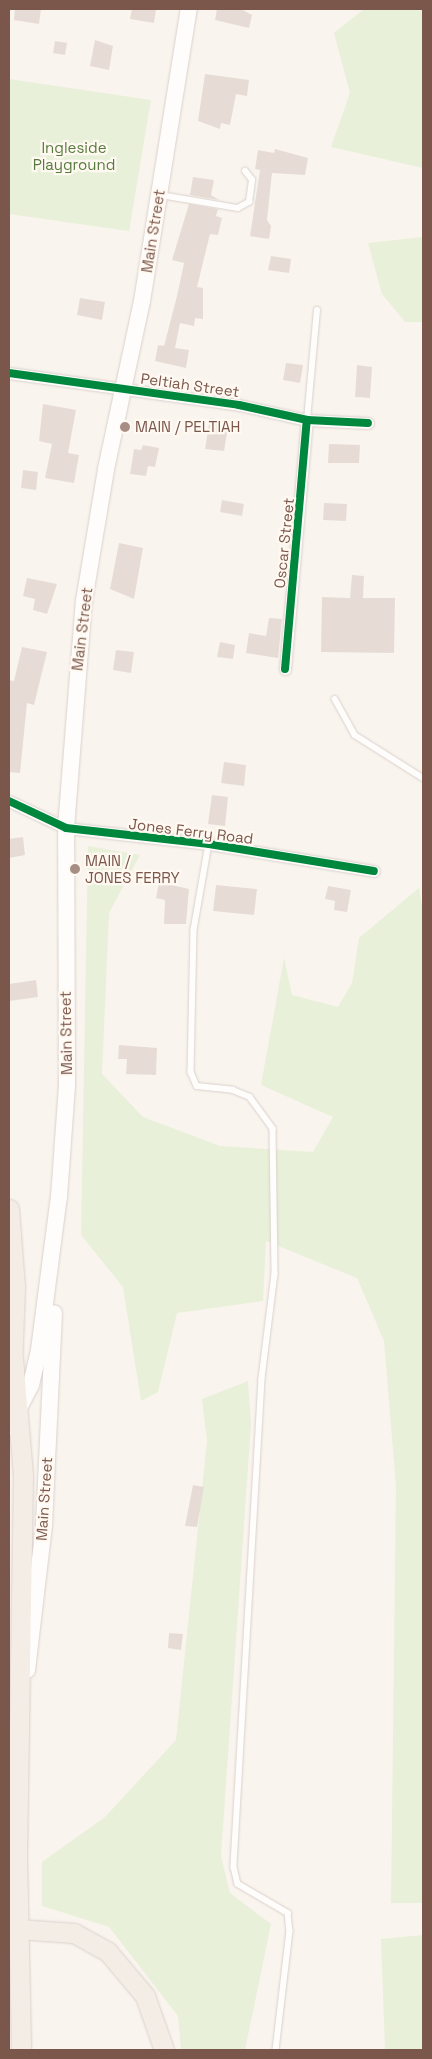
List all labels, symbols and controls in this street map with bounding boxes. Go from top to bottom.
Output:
park label: Ingleside Playground [33,138,115,173]
street label: Main Street [138,188,168,274]
street label: Peltiah Street [140,369,240,401]
place label: MAIN / PELTIAH [135,418,240,436]
marker: MAIN / PELTIAH [119,421,131,433]
street label: Oscar Street [270,497,298,589]
street label: Main Street [68,586,96,672]
street label: Jones Ferry Road [128,814,254,848]
place label: MAIN / JONES FERRY [85,851,180,886]
marker: MAIN / JONES FERRY [69,863,81,875]
street label: Main Street [56,991,76,1075]
street label: Main Street [32,1456,56,1542]

